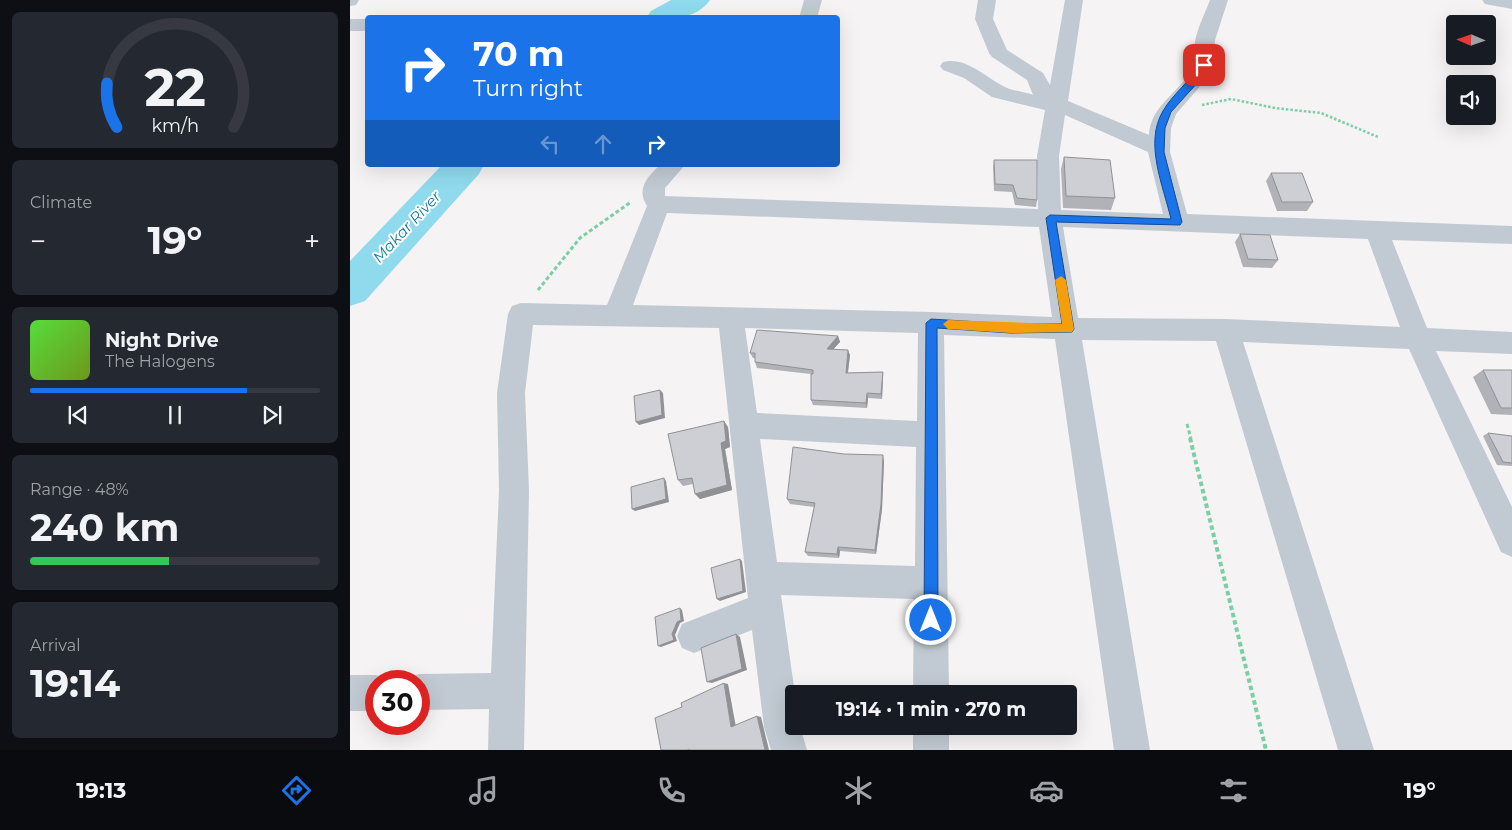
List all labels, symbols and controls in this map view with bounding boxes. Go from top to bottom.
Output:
north arrow [1446,15,1496,65]
map controls [1446,15,1496,125]
text: 70 m [473,32,564,75]
icon: right [390,35,455,100]
pin [1183,44,1225,86]
icon: arrive [1190,51,1218,79]
text: 22 [144,56,206,119]
text: Turn right [473,75,583,102]
button: sound [1446,75,1496,125]
text: km/h [151,115,199,136]
icon: left [536,130,564,158]
icon: ahead [589,130,617,158]
icon: right [642,130,670,158]
water label: Makar River [369,186,445,266]
text: Climate [30,193,92,212]
text: 19° [148,217,203,264]
text: − [30,224,46,258]
text: + [304,224,320,258]
text: Night Drive [105,329,219,352]
text: The Halogens [105,352,215,371]
icon: previous [64,401,92,429]
icon: pause [161,401,189,429]
icon: next [258,401,286,429]
text: Range · 48% [30,480,129,499]
text: 240 km [30,504,179,551]
position arrow [904,593,956,645]
text: Arrival [30,636,80,655]
text: 19:14 [30,660,120,707]
speed limit sign: 30 [365,670,430,735]
text: 19:14 · 1 min · 270 m [836,698,1026,721]
icon: directions [279,773,314,808]
icon: music [466,773,501,808]
icon: phone [654,773,689,808]
icon: climate [841,773,876,808]
icon: car [1029,773,1064,808]
icon: filters [1216,773,1251,808]
text: 19:13 [76,777,126,804]
text: 19° [1404,777,1436,804]

